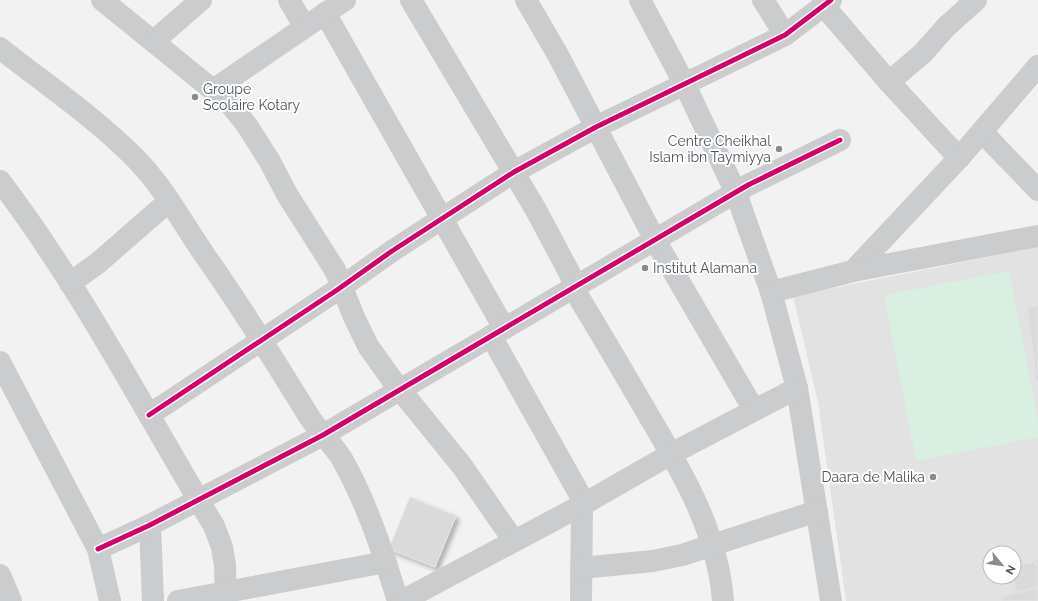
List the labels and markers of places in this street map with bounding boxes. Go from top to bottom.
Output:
place label: Groupe Scolaire Kotary [203,81,300,113]
marker: Groupe Scolaire Kotary [190,92,200,102]
place label: Centre Cheikhal Islam ibn Taymiyya [649,133,771,165]
marker: Centre Cheikhal Islam ibn Taymiyya [774,144,784,154]
place label: Institut Alamana [653,260,757,276]
marker: Institut Alamana [640,263,650,273]
place label: Daara de Malika [821,469,925,485]
marker: Daara de Malika [928,472,938,482]

